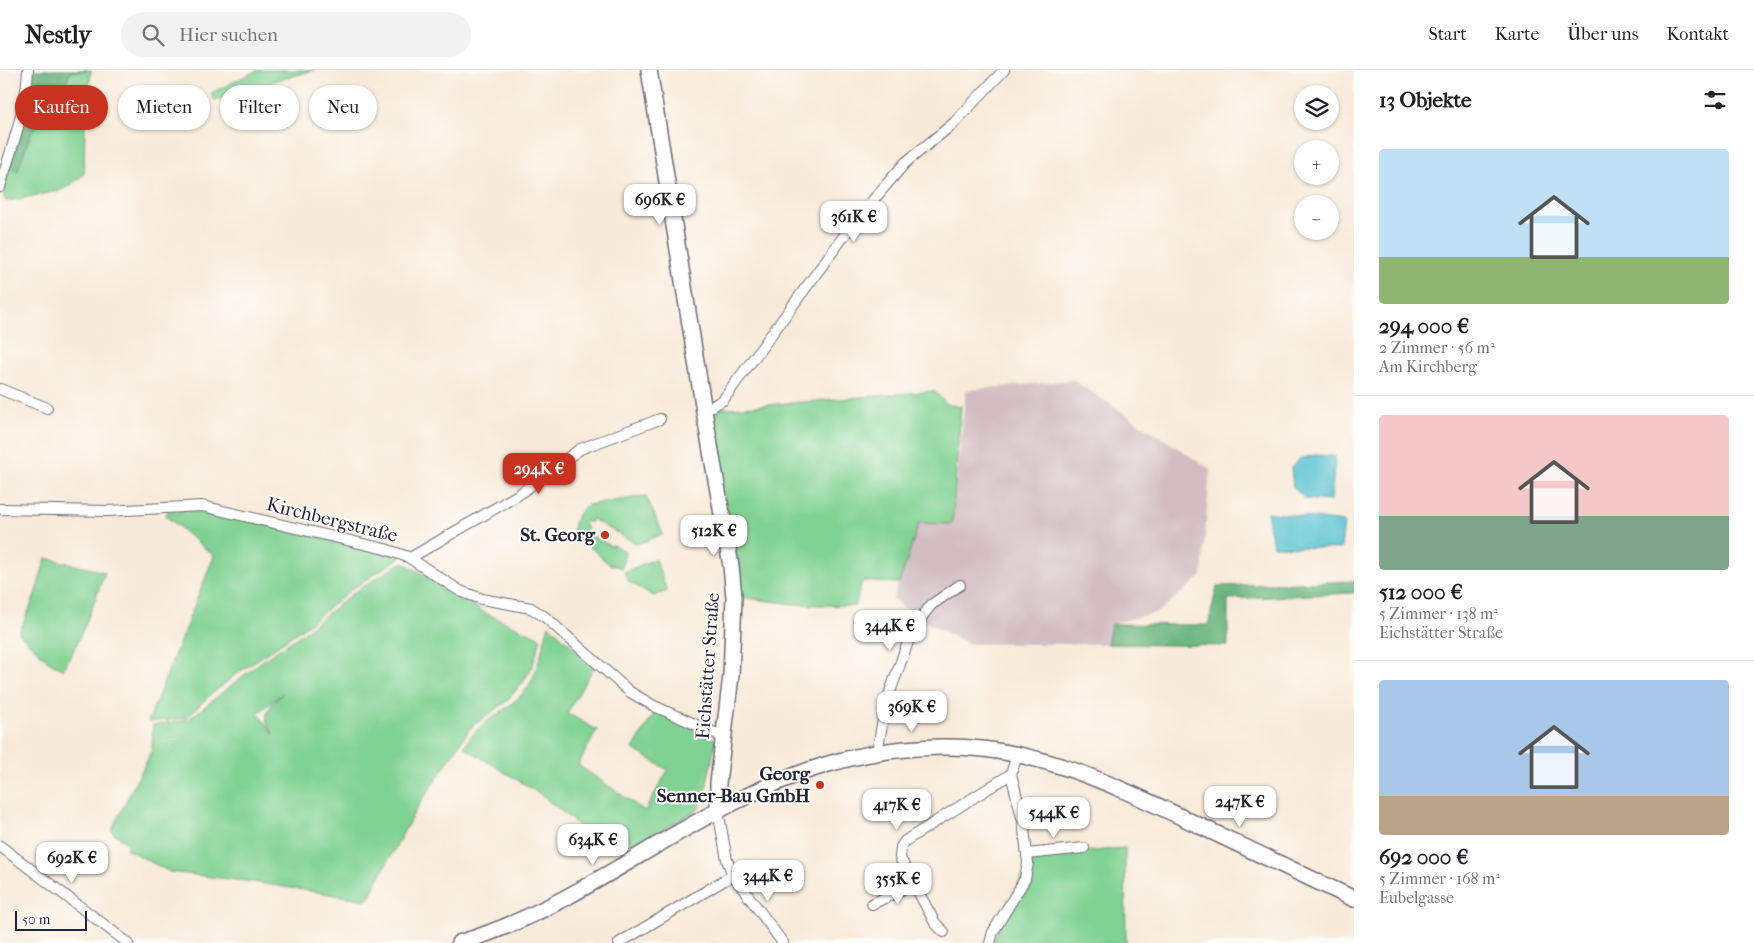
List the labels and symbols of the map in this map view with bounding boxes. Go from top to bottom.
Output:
pin: 696K € [619,184,701,226]
pin: 361K € [813,200,895,243]
pin: 294K € [498,452,580,495]
street label: Kirchbergstraße [264,493,400,547]
pin: 512K € [673,514,755,557]
place label: St. Georg [520,524,596,546]
marker: St. Georg [599,529,611,541]
street label: Eichstätter Straße [692,592,724,740]
pin: 344K € [849,610,931,652]
pin: 369K € [871,690,953,733]
place label: Georg Senner-Bau GmbH [657,763,811,807]
marker: Georg Senner-Bau GmbH [814,779,826,791]
pin: 247K € [1199,786,1281,828]
pin: 417K € [856,788,938,831]
pin: 544K € [1013,796,1095,839]
pin: 634K € [552,824,634,866]
pin: 692K € [31,842,113,884]
pin: 344K € [727,860,809,902]
pin: 355K € [857,862,939,905]
scale bar [15,908,88,931]

